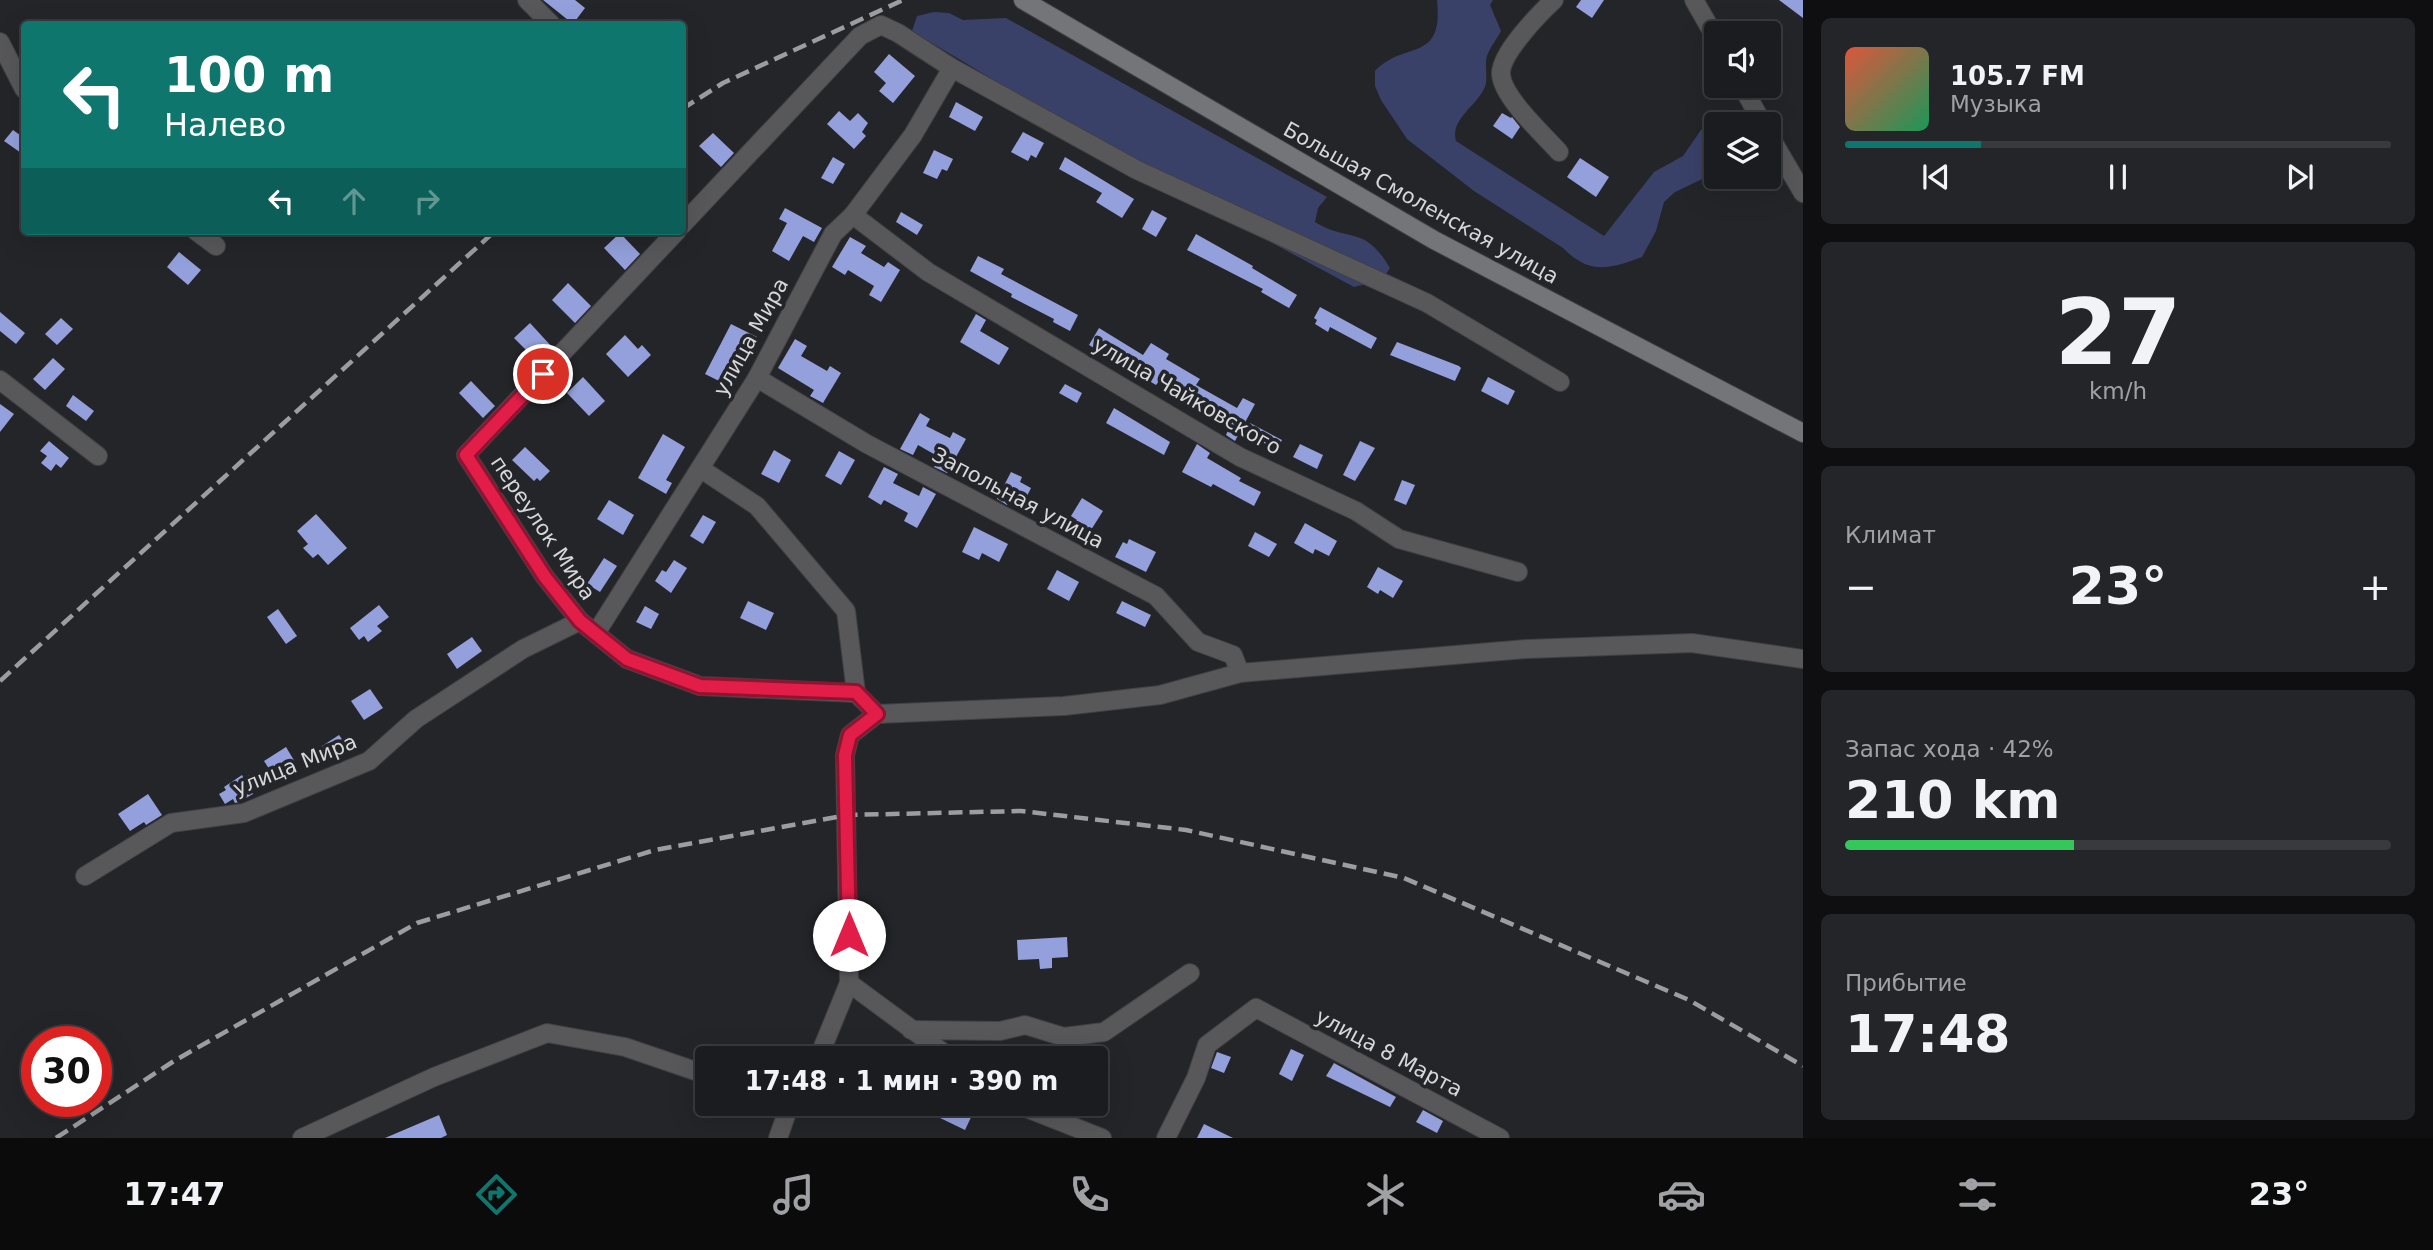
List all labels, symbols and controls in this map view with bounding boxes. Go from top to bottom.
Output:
map controls [1704,21,1781,189]
button: sound [1704,21,1781,98]
text: 100 m [164,47,334,104]
icon: left [49,49,140,140]
text: 105.7 FM [1950,61,2085,91]
text: Музыка [1950,91,2042,117]
text: Налево [164,106,286,144]
button: layers [1704,112,1781,189]
street label: Большая Смоленская улица [1279,117,1563,289]
icon: previous [1917,158,1955,196]
icon: pause [2099,158,2137,196]
icon: next [2281,158,2319,196]
icon: left [262,182,300,220]
icon: ahead [335,182,373,220]
icon: right [408,182,446,220]
street label: улица Мира [709,274,793,400]
text: 27 [2055,280,2181,385]
street label: улица Чайковского [1089,332,1285,460]
pin [513,344,573,404]
icon: arrive [524,355,562,393]
text: km/h [2089,378,2147,404]
street label: Запольная улица [928,443,1108,553]
street label: переулок Мира [486,451,600,605]
text: Климат [1845,522,1936,548]
text: 23° [2069,556,2167,616]
text: − [1845,565,1877,609]
text: + [2359,565,2391,609]
street label: улица Мира [230,729,360,801]
text: Запас хода · 42% [1845,736,2054,762]
text: 210 km [1845,770,2060,830]
position arrow [812,898,886,972]
text: Прибытие [1845,970,1967,996]
street label: улица 8 Марта [1311,1004,1467,1102]
text: 17:48 [1845,1004,2011,1064]
speed limit sign: 30 [21,1026,112,1117]
text: 17:48 · 1 мин · 390 m [745,1066,1058,1096]
icon: directions [472,1170,521,1219]
icon: music [769,1170,818,1219]
icon: phone [1065,1170,1114,1219]
icon: climate [1361,1170,1410,1219]
icon: car [1657,1170,1706,1219]
icon: filters [1953,1170,2002,1219]
text: 17:47 [124,1175,225,1213]
text: 23° [2249,1175,2309,1213]

